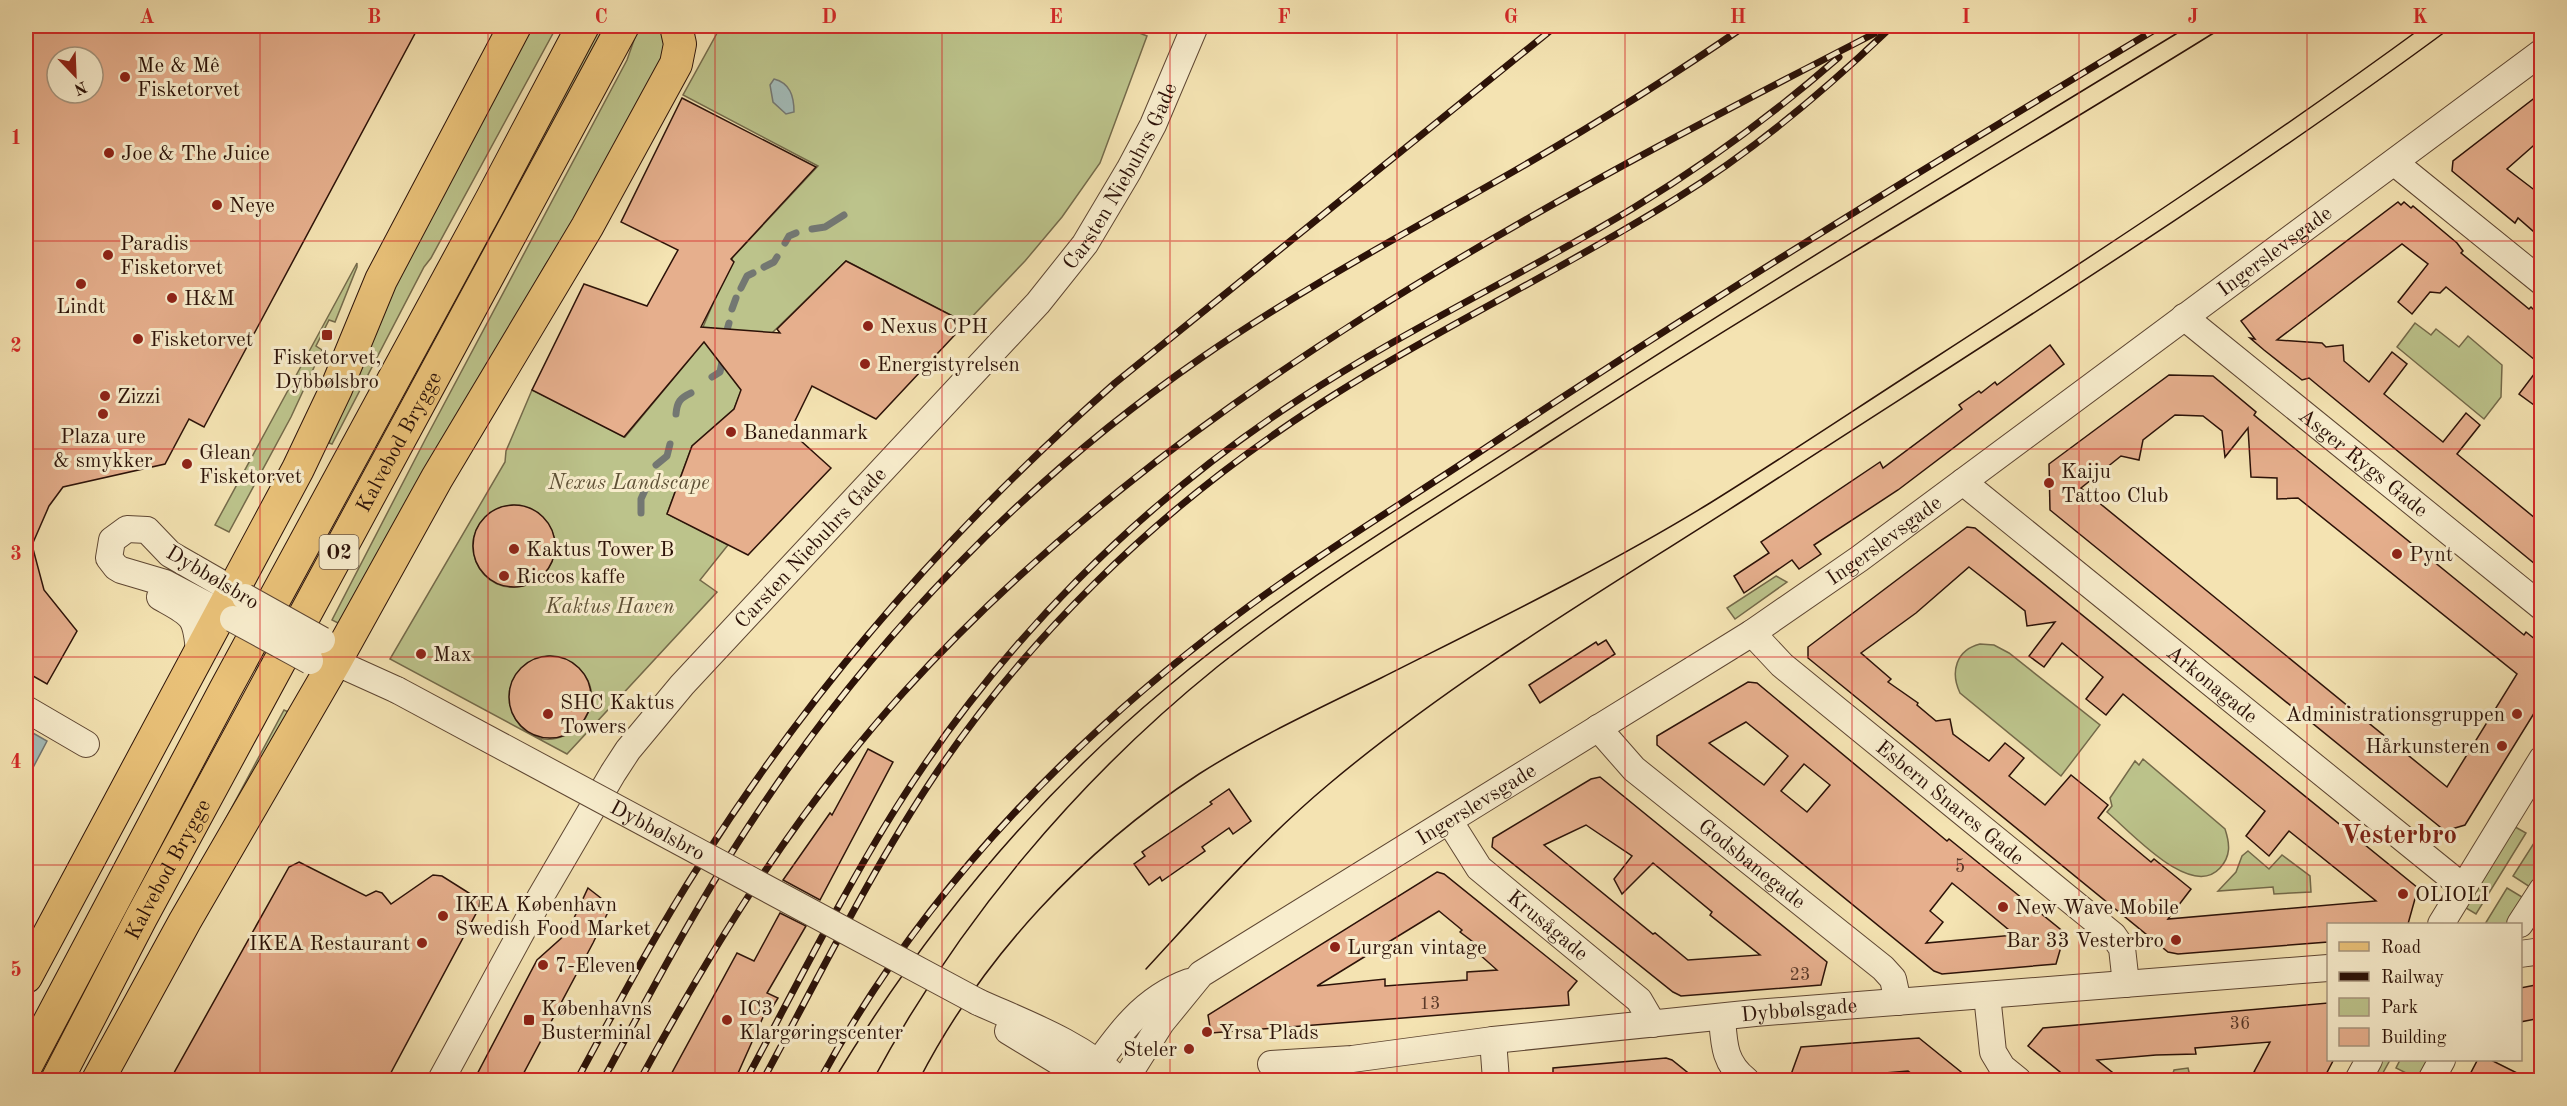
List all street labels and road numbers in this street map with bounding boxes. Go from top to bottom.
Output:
street label: Carsten Niebuhrs Gade [1060,80,1182,274]
street label: Ingerslevsgade [2214,203,2336,301]
street label: Kalvebod Brygge [353,369,446,516]
street label: Asger Rygs Gade [2294,405,2431,522]
street label: Carsten Niebuhrs Gade [732,464,891,633]
street label: Ingerslevsgade [1824,493,1946,590]
road number: O2 [320,535,358,569]
street label: Dybbølsbro [162,543,262,614]
street label: Arkonagade [2162,642,2261,728]
street label: Esbern Snares Gade [1871,737,2027,870]
street label: Ingerslevsgade [1413,760,1540,850]
street label: Kalvebod Brygge [123,796,215,944]
street label: Dybbølsbro [606,797,708,865]
street label: Godsbanegade [1694,816,1809,914]
street label: Krusågade [1503,887,1591,965]
street label: Dybbølsgade [1740,996,1858,1026]

